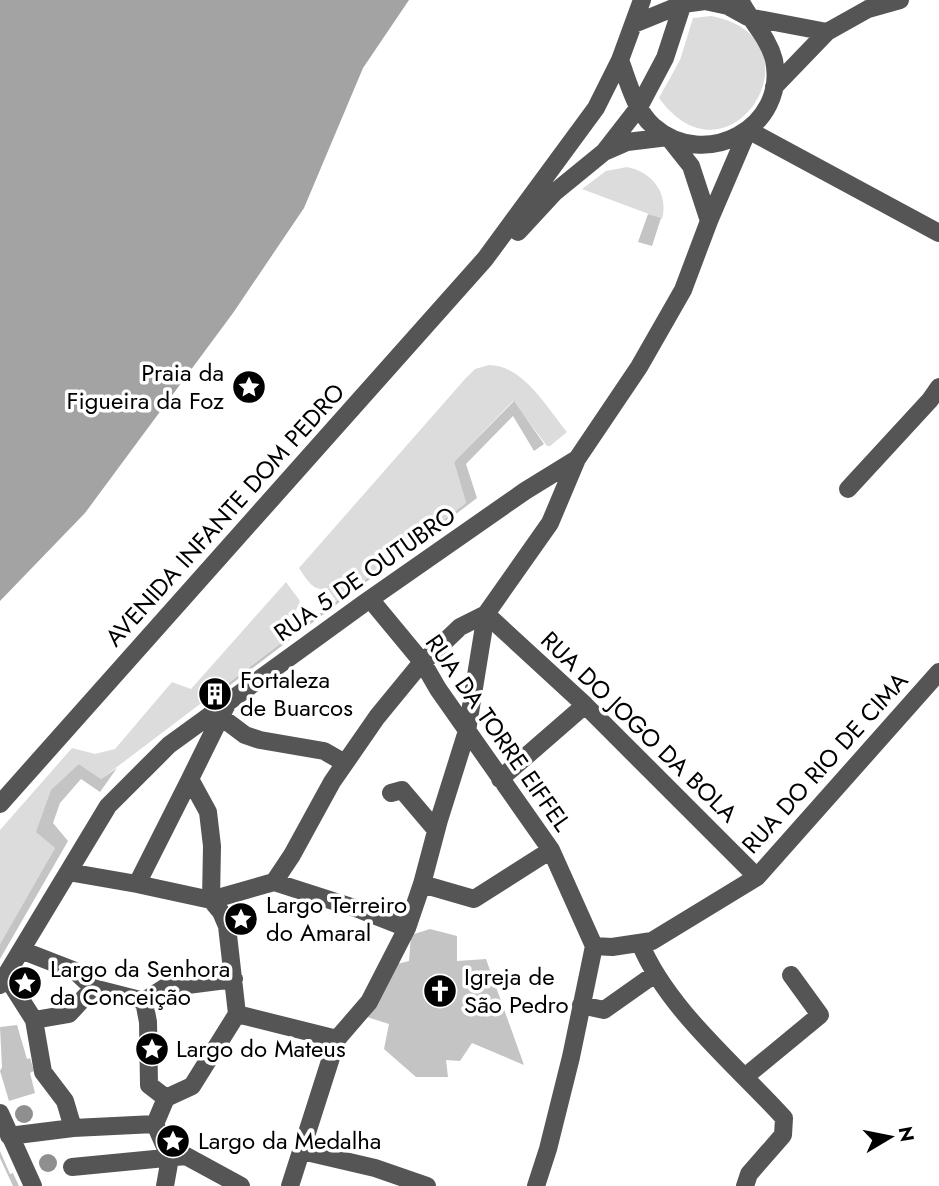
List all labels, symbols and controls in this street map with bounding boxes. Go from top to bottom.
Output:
place label: Praia da Figueira da Foz [66,355,224,418]
place icon: Praia da Figueira da Foz [230,368,268,406]
street label: AVENIDA INFANTE DOM PEDRO [97,375,353,654]
street label: RUA 5 DE OUTUBRO [267,498,463,650]
street label: RUA DO JOGO DA BOLA [533,623,746,830]
street label: RUA DA TORRE EIFFEL [417,627,580,839]
place label: Fortaleza de Buarcos [240,662,353,725]
street label: RUA DO RIO DE CIMA [733,664,916,861]
building icon: Fortaleza de Buarcos [196,675,234,713]
place label: Largo Terreiro do Amaral [266,887,407,950]
place icon: Largo Terreiro do Amaral [222,900,260,938]
place label: Largo da Senhora da Conceição [50,951,230,1014]
place label: Igreja de São Pedro [464,959,569,1022]
place icon: Largo da Senhora da Conceição [6,964,44,1002]
church icon: Igreja de São Pedro [421,972,459,1010]
place icon: Largo do Mateus [133,1030,171,1068]
place label: Largo do Mateus [176,1031,346,1066]
north arrow [855,1102,925,1172]
place icon: Largo da Medalha [154,1122,192,1160]
place label: Largo da Medalha [198,1123,381,1158]
text: N [892,1124,921,1144]

